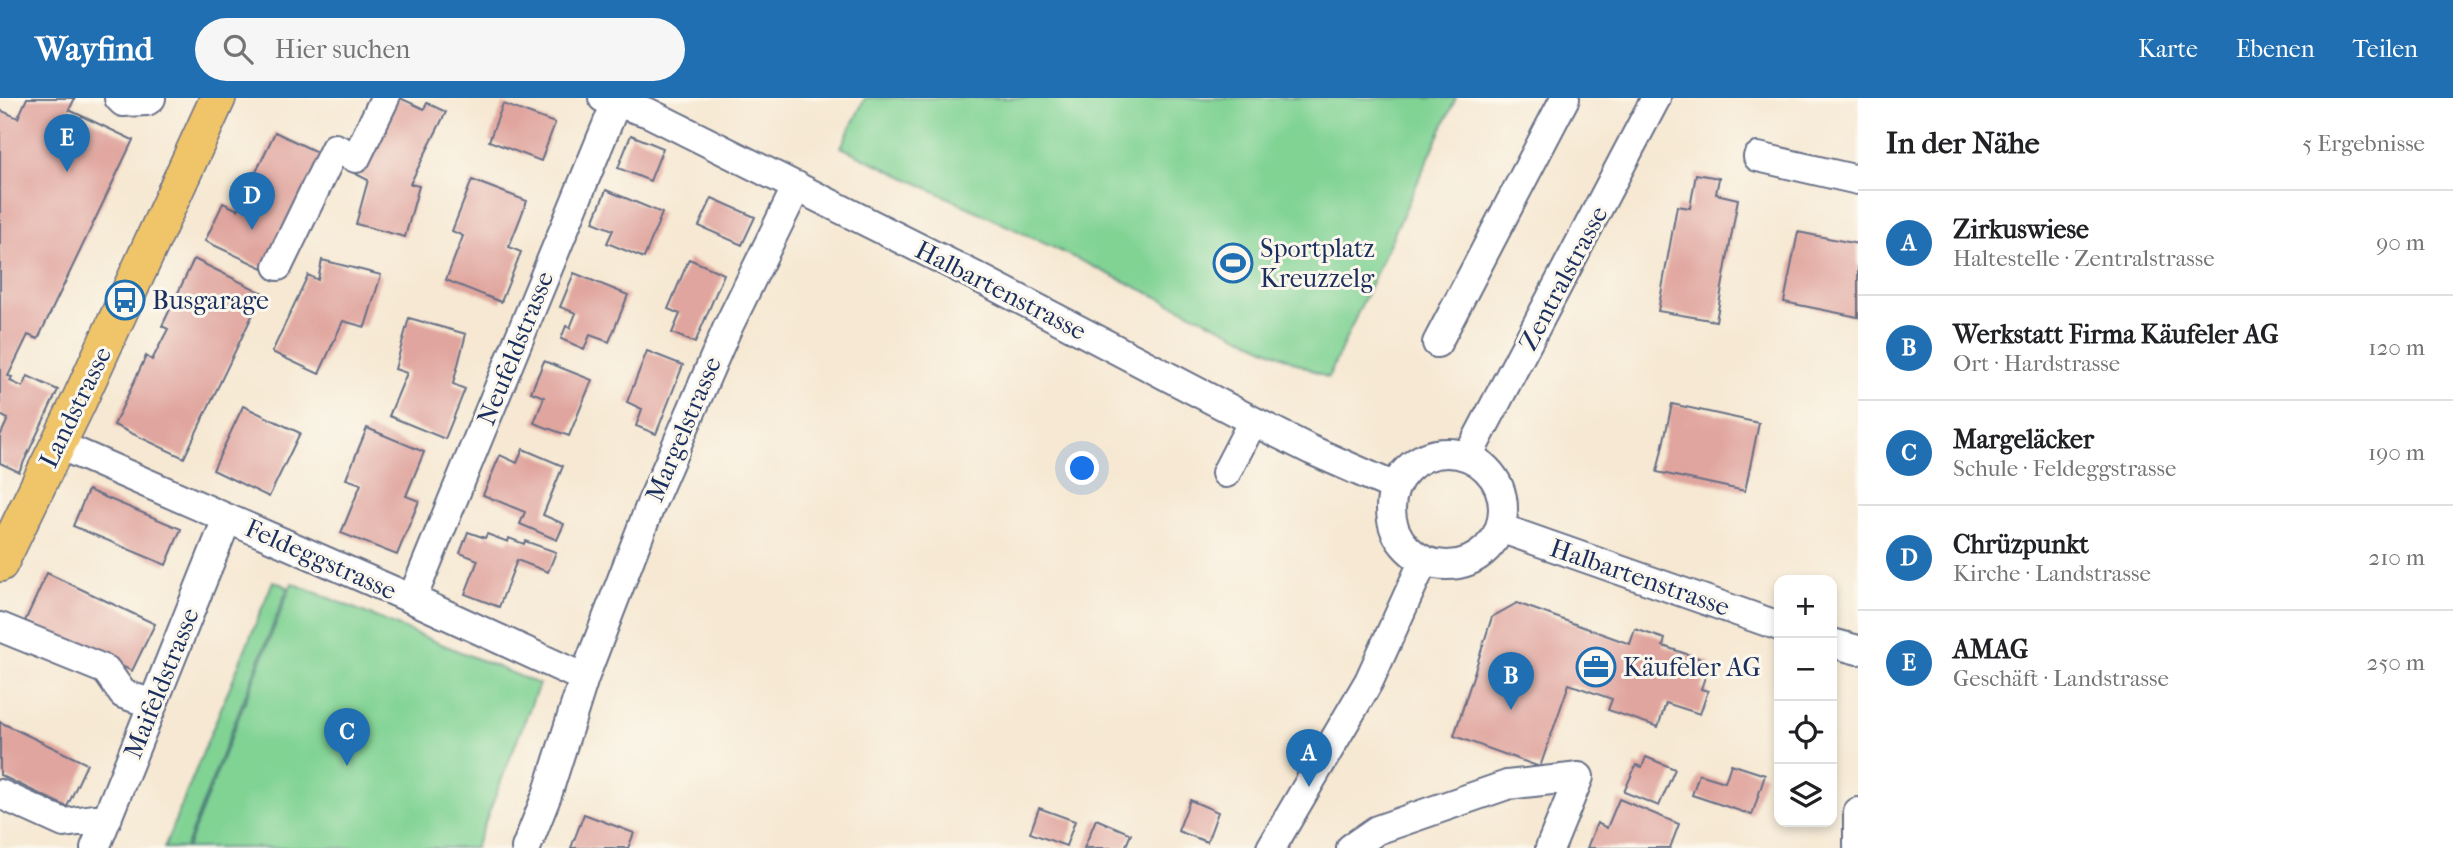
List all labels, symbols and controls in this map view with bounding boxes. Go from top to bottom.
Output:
search box [195,18,685,81]
text: Wayfind [35,30,153,69]
icon: search [219,30,257,68]
text: Hier suchen [275,34,410,65]
text: Karte [2138,35,2198,63]
text: Ebenen [2236,35,2315,63]
text: Teilen [2353,35,2418,63]
pin: E [44,114,90,172]
text: In der Nähe [1886,126,2040,161]
text: 5 Ergebnisse [2302,130,2425,157]
pin: D [229,172,275,230]
street label: Zentralstrasse [1512,201,1614,356]
text: Zirkuswiese [1953,214,2089,245]
text: A [1902,229,1916,256]
text: 90 m [2376,229,2425,256]
place label: Sportplatz Kreuzzelg [1260,233,1375,294]
street label: Halbartenstrasse [910,234,1092,347]
sports icon: Sportplatz Kreuzzelg [1212,242,1254,284]
text: Haltestelle · Zentralstrasse [1953,245,2215,272]
street label: Neufeldstrasse [471,267,560,430]
bus stop icon: Busgarage [104,279,146,321]
place label: Busgarage [152,285,269,316]
text: Werkstatt Firma Käufeler AG [1953,319,2279,350]
text: B [1902,334,1916,361]
text: 120 m [2368,334,2425,361]
street label: Landstrasse [33,341,118,473]
text: Ort · Hardstrasse [1953,350,2120,377]
street label: Margelstrasse [639,352,728,506]
text: Margeläcker [1953,424,2094,455]
text: C [1901,439,1917,466]
text: 190 m [2368,439,2425,466]
your location [1065,451,1099,485]
text: Schule · Feldeggstrasse [1953,455,2176,482]
street label: Feldeggstrasse [240,512,401,607]
text: Chrüzpunkt [1953,529,2089,560]
street label: Halbartenstrasse [1546,532,1734,623]
text: D [1900,544,1918,571]
text: 210 m [2368,544,2425,571]
text: Kirche · Landstrasse [1953,560,2151,587]
map controls [1774,575,1837,827]
button: + [1774,575,1837,638]
street label: Maifeldstrasse [117,603,206,763]
text: AMAG [1953,634,2028,665]
button: − [1774,638,1837,701]
office icon: Käufeler AG [1575,646,1617,688]
text: E [1902,649,1916,676]
text: 250 m [2367,649,2425,676]
pin: B [1488,652,1534,710]
place label: Käufeler AG [1623,652,1761,683]
text: Geschäft · Landstrasse [1953,665,2169,692]
button: locate [1774,701,1837,764]
pin: C [324,708,370,766]
pin: A [1286,729,1332,787]
button: layers [1774,764,1837,827]

